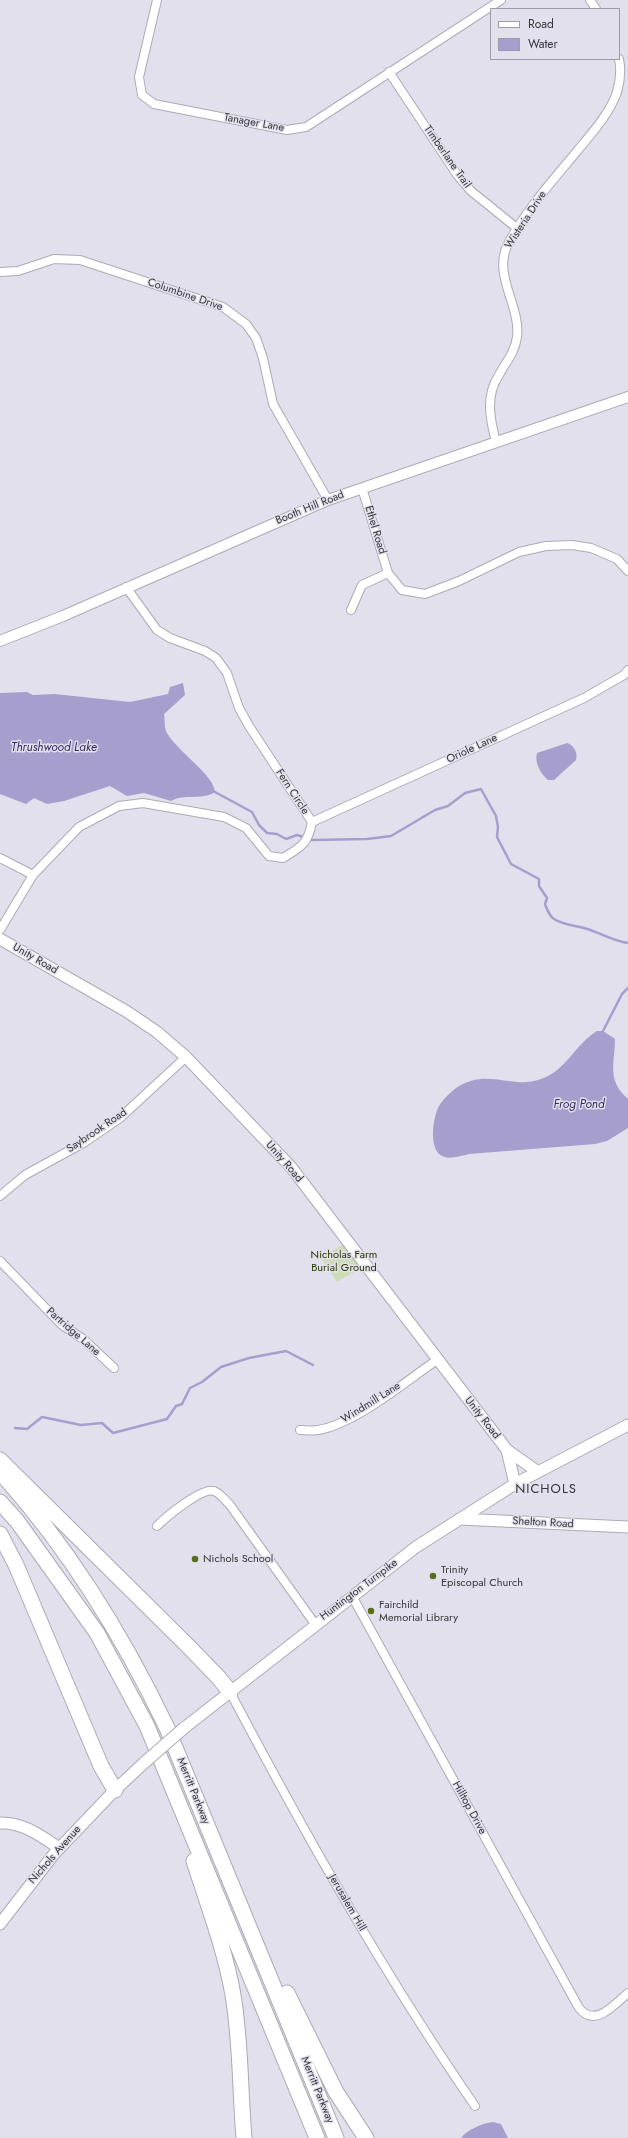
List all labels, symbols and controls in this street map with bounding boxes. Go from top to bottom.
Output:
legend [490,8,620,60]
text: Road [528,15,554,33]
text: Water [528,35,558,53]
street label: Tanager Lane [223,111,285,135]
street label: Timberlane Trail [421,123,473,191]
street label: Wisteria Drive [502,189,550,251]
street label: Columbine Drive [146,276,224,314]
street label: Booth Hill Road [274,488,346,528]
street label: Ethel Road [361,504,389,556]
street label: Oriole Lane [445,732,499,766]
water label: Thrushwood Lake [11,741,97,755]
street label: Fern Circle [273,767,311,817]
street label: Unity Road [10,941,60,977]
water label: Frog Pond [553,1098,605,1112]
street label: Saybrook Road [64,1106,130,1156]
street label: Unity Road [263,1139,305,1185]
park label: Nicholas Farm Burial Ground [311,1248,377,1274]
street label: Partridge Lane [43,1305,103,1359]
street label: Windmill Lane [339,1380,403,1426]
street label: Unity Road [461,1394,503,1442]
district label: NICHOLS [515,1482,577,1498]
street label: Shelton Road [512,1515,574,1531]
place label: Nichols School [203,1552,273,1566]
marker: Nichols School [190,1554,200,1564]
street label: Huntington Turnpike [318,1557,400,1623]
place label: Trinity Episcopal Church [441,1563,523,1589]
marker: Trinity Episcopal Church [428,1571,438,1581]
place label: Fairchild Memorial Library [379,1598,458,1624]
marker: Fairchild Memorial Library [366,1606,376,1616]
street label: Merritt Parkway [174,1756,212,1826]
street label: Hilltop Drive [449,1779,489,1837]
street label: Nichols Avenue [26,1823,84,1887]
street label: Jerusalem Hill [325,1872,369,1934]
street label: Merritt Parkway [298,2055,336,2125]

